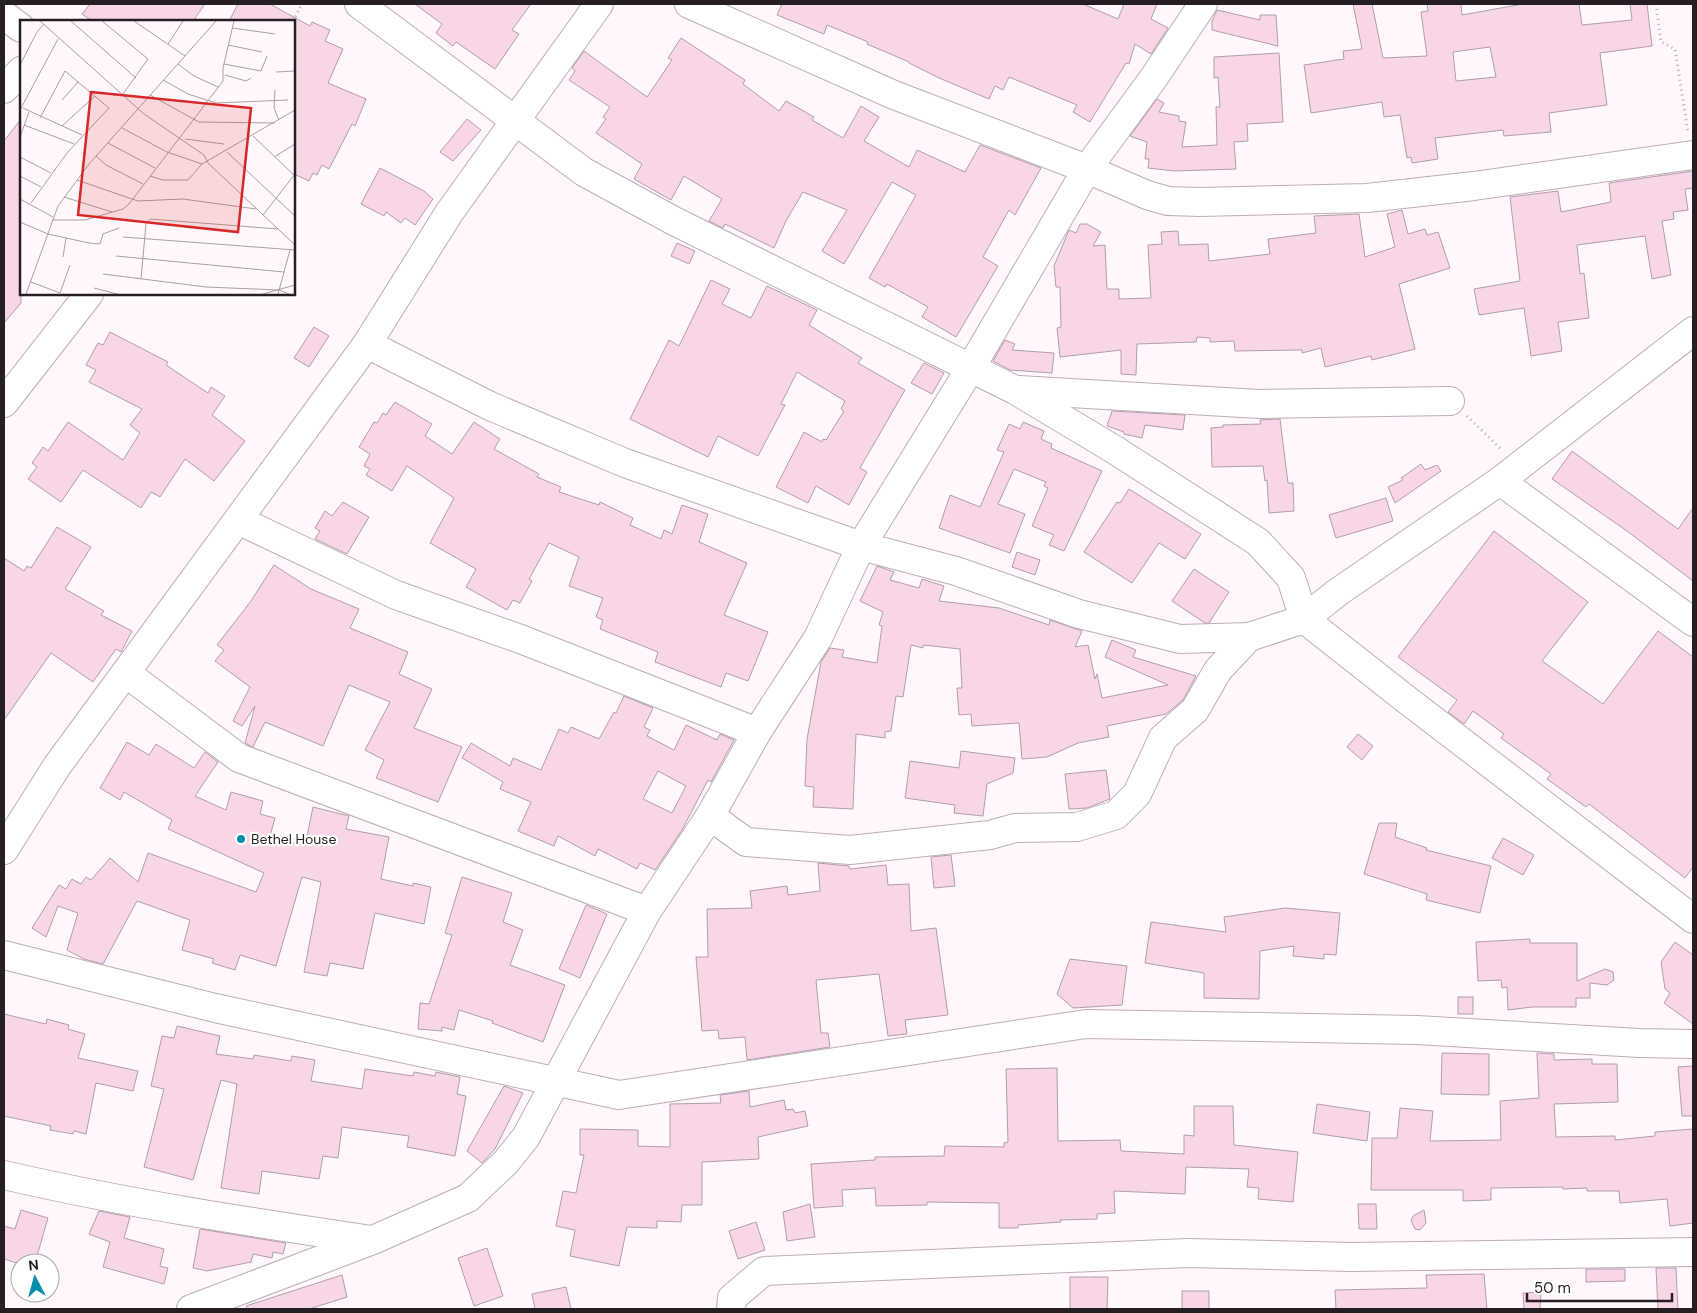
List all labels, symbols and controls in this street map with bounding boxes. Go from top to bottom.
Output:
inset map [20,20,295,295]
place label: Bethel House [251,830,336,848]
marker: Bethel House [235,833,247,845]
north arrow [10,1253,60,1303]
text: N [28,1256,40,1275]
scale bar [1527,1270,1672,1302]
text: 50 m [1534,1278,1571,1298]

